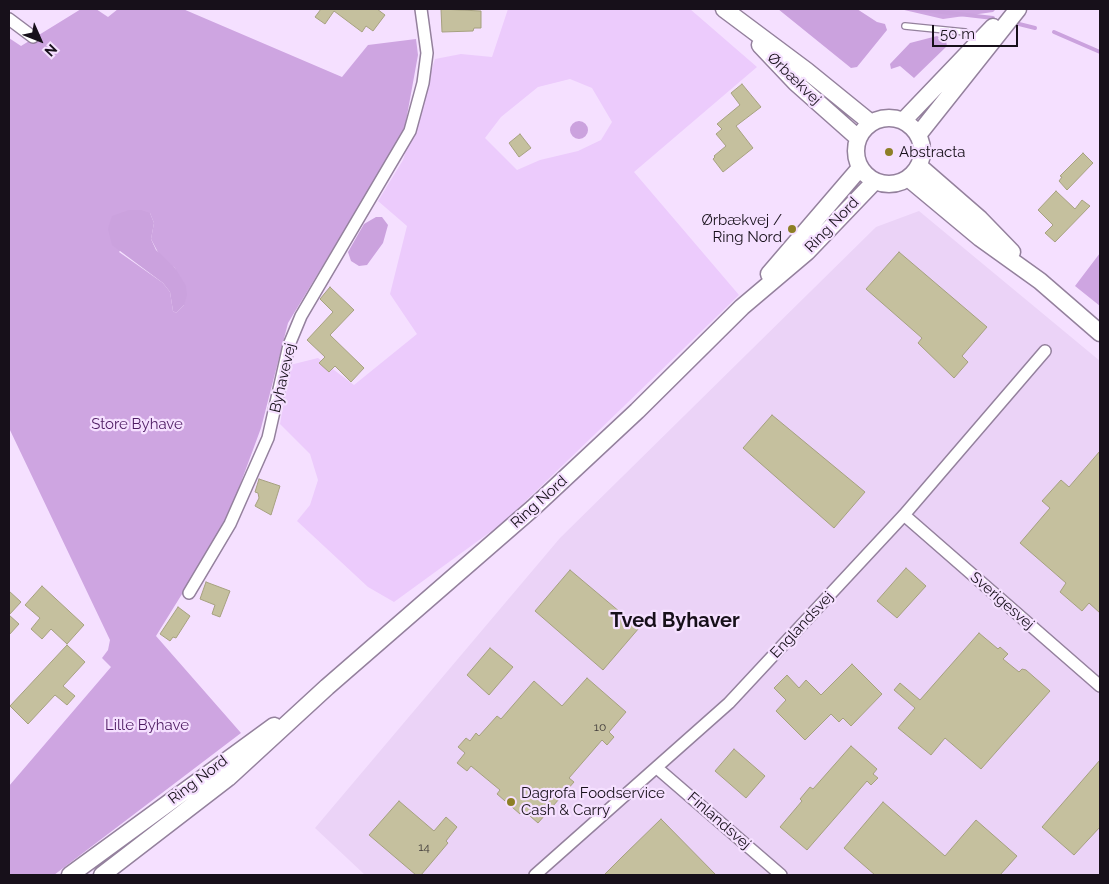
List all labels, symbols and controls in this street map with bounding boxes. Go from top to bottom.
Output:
north arrow [15,15,65,65]
scale bar [934,15,1020,47]
text: 50 m [940,25,975,43]
text: N [41,41,60,60]
street label: Ørbækvej [763,49,825,109]
place label: Abstracta [899,143,966,161]
marker: Abstracta [883,146,895,158]
street label: Ring Nord [801,194,863,256]
place label: Ørbækvej / Ring Nord [702,211,782,246]
marker: Ørbækvej / Ring Nord [786,223,798,235]
street label: Byhavevej [266,341,300,415]
park label: Store Byhave [91,415,183,433]
street label: Ring Nord [507,472,571,532]
street label: Sverigesvej [966,568,1038,634]
street label: Englandsvej [767,588,837,662]
district label: Tved Byhaver [610,609,740,633]
park label: Lille Byhave [105,716,189,734]
house number: 10 [594,720,606,734]
street label: Ring Nord [165,752,231,808]
place label: Dagrofa Foodservice Cash & Carry [521,784,665,819]
street label: Finlandsvej [684,789,754,853]
marker: Dagrofa Foodservice Cash & Carry [505,796,517,808]
house number: 14 [418,840,430,854]

